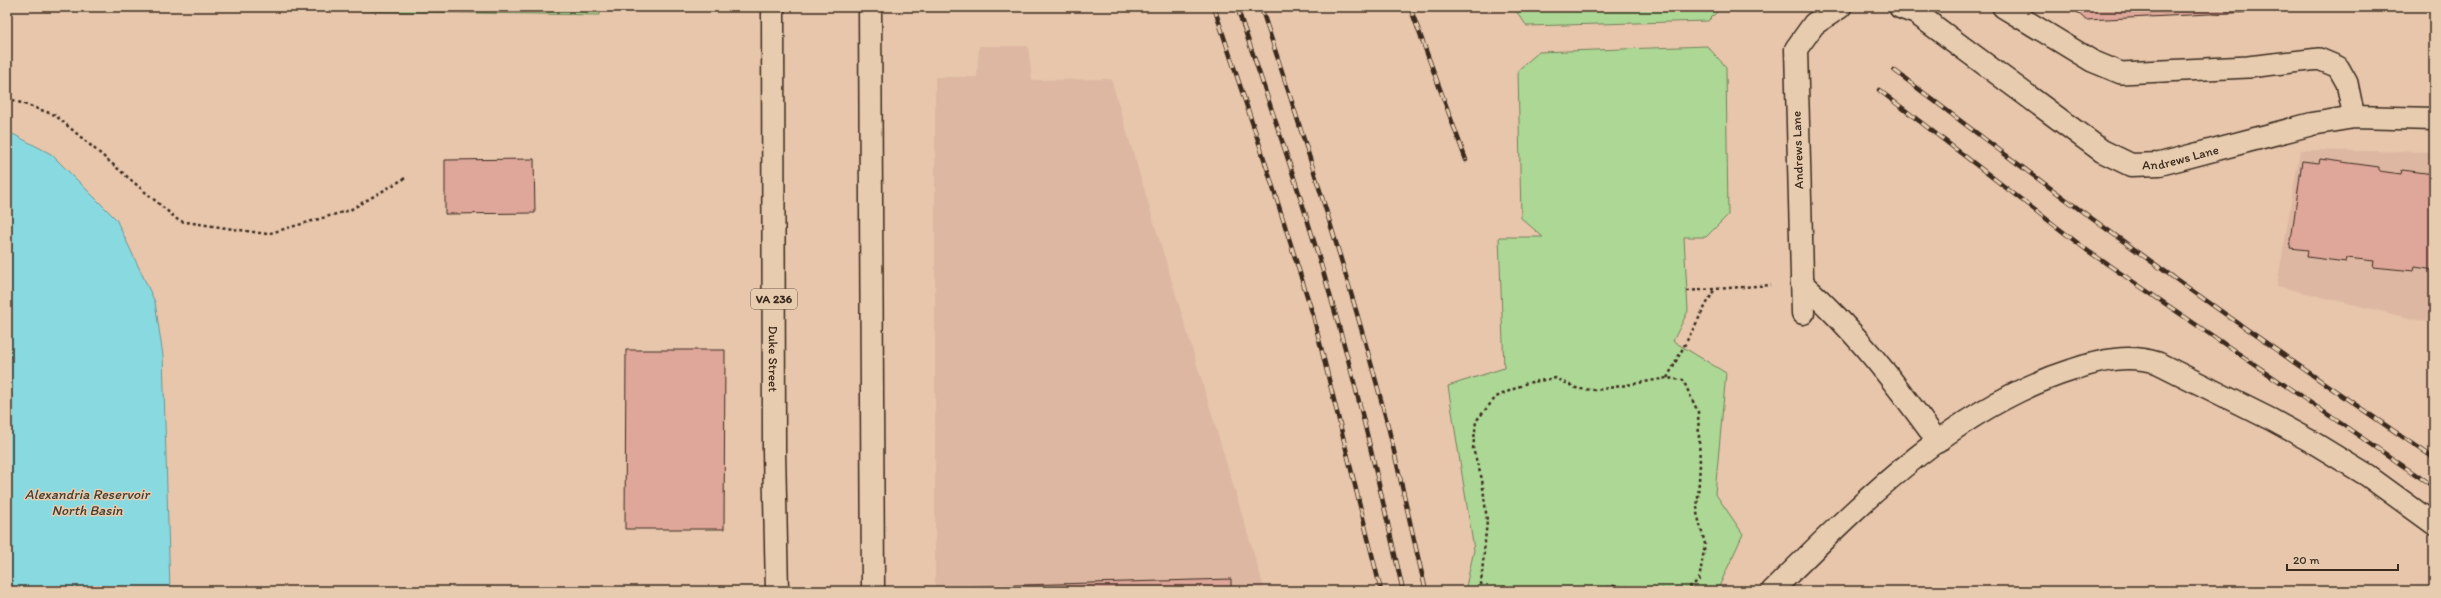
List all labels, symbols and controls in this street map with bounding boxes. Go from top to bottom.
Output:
street label: Andrews Lane [1789,111,1806,189]
street label: Andrews Lane [2142,142,2220,173]
road number: VA 236 [751,289,797,309]
street label: Duke Street [766,326,781,392]
water label: Alexandria Reservoir North Basin [25,486,151,519]
scale bar [2287,546,2398,572]
text: 20 m [2293,553,2320,567]

